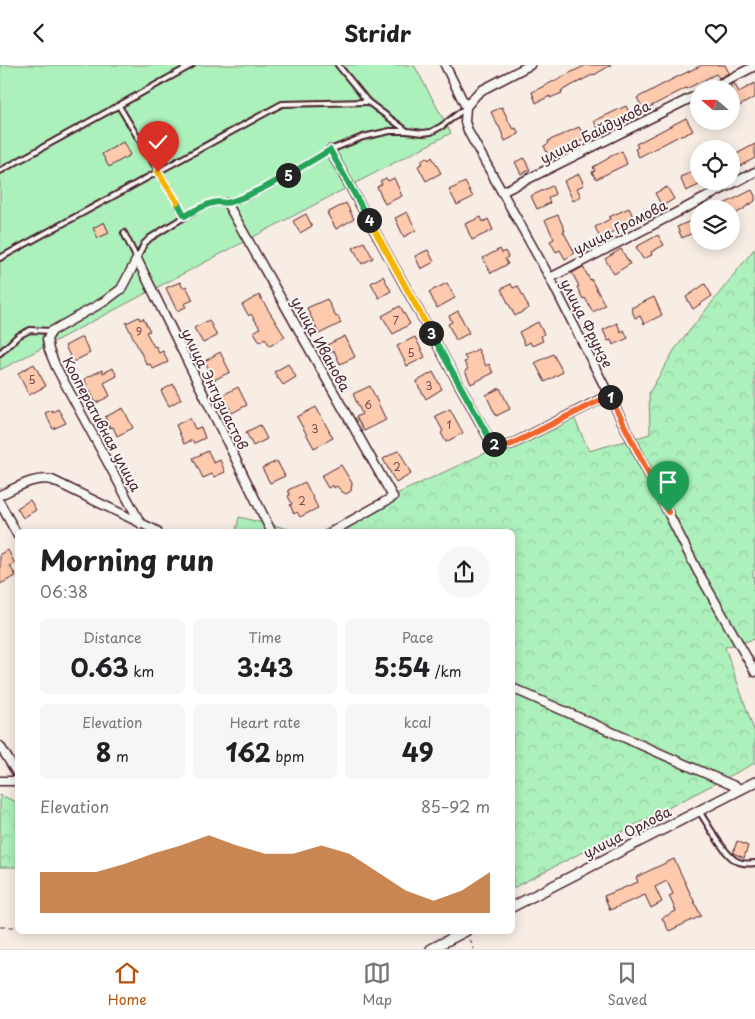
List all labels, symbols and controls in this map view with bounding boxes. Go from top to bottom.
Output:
text: Stridr [344,16,411,49]
icon: back [25,19,53,47]
icon: heart [702,19,730,47]
north arrow [690,80,740,130]
map controls [690,80,740,250]
street label: улица Байдукова [536,95,654,169]
pin [137,121,179,172]
icon: check [144,128,172,156]
button: locate [690,140,740,190]
pin: 5 [276,163,300,187]
text: 5 [284,165,293,186]
street label: улица Громова [569,194,671,260]
button: layers [690,200,740,250]
pin: 4 [356,207,382,233]
text: 4 [365,210,374,231]
street label: улица Фрунзе [556,275,618,371]
street label: улица Иванова [286,293,356,396]
house number: 7 [393,312,399,329]
pin: 3 [418,321,444,345]
house number: 9 [136,323,142,340]
text: 3 [427,323,436,344]
street label: улица Энтузиастов [176,325,254,453]
house number: 5 [407,344,415,361]
street label: Кооперативная улица [57,353,147,495]
house number: 5 [28,371,36,388]
house number: 3 [425,377,433,394]
pin: 1 [598,385,622,409]
text: 1 [607,387,614,408]
house number: 6 [364,396,372,413]
house number: 1 [447,416,452,433]
house number: 3 [311,420,319,437]
pin: 2 [482,431,506,457]
text: 2 [490,434,499,455]
house number: 2 [393,458,401,475]
pin [647,461,689,512]
icon: arrive [654,468,682,496]
house number: 2 [298,492,306,509]
text: Morning run [40,538,214,581]
button: share [438,546,490,598]
text: 06:38 [40,579,88,603]
text: Distance [83,627,142,648]
text: Time [248,627,282,648]
text: Pace [402,627,433,648]
text: 0.63 [70,648,129,686]
text: 3:43 [237,648,293,686]
text: 5:54 [374,648,430,686]
text: km [129,661,154,682]
text: /km [430,661,462,682]
text: Elevation [82,712,143,733]
text: Heart rate [230,712,300,733]
text: kcal [404,712,432,733]
text: 8 [96,733,112,771]
text: 162 [226,733,271,771]
text: 49 [402,733,434,771]
text: m [112,746,129,767]
text: bpm [271,746,304,767]
text: Elevation [40,794,109,818]
text: 85–92 m [421,794,490,818]
street label: улица Орлова [579,801,675,863]
tab: Home [108,959,147,1010]
tab: Map [362,959,392,1010]
tab: Saved [608,959,647,1010]

